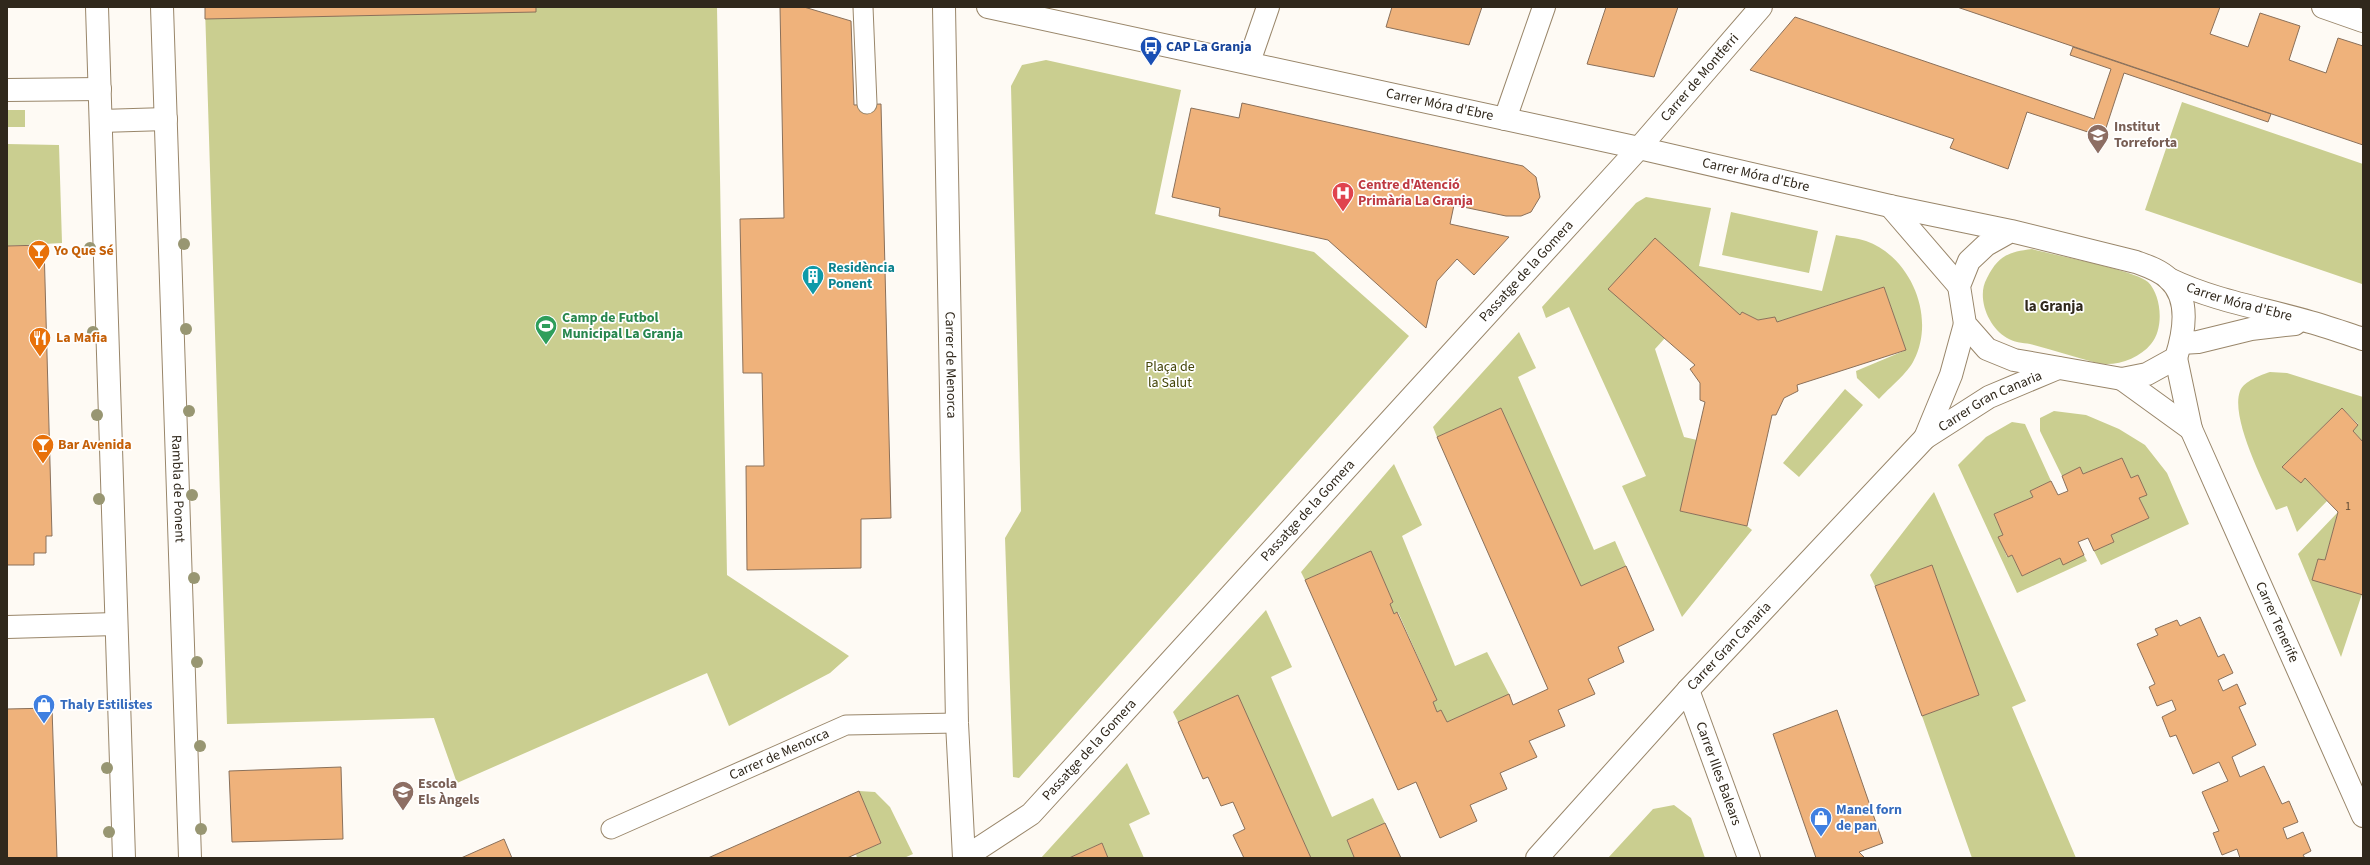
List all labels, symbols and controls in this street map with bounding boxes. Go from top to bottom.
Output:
street label: Carrer de Montferri [1656,29,1744,126]
bus stop icon: CAP La Granja [1138,34,1164,67]
place label: CAP La Granja [1166,37,1252,57]
street label: Carrer Móra d'Ebre [1384,83,1495,126]
place label: Institut Torreforta [2114,117,2177,153]
school or university icon: Institut Torreforta [2085,122,2111,155]
street label: Carrer Móra d'Ebre [1700,153,1811,197]
place label: Centre d'Atenció Primària La Granja [1358,175,1473,211]
hospital icon: Centre d'Atenció Primària La Granja [1330,180,1356,213]
street label: Passatge de la Gomera [1475,216,1578,327]
bar icon: Yo Que Sé [26,238,52,271]
place label: Yo Que Sé [53,241,114,261]
place label: Residència Ponent [828,258,895,294]
building icon: Residència Ponent [800,263,826,296]
street label: Carrer Móra d'Ebre [2183,277,2294,327]
district label: la Granja [2025,296,2084,317]
place label: Camp de Futbol Municipal La Granja [562,308,683,344]
street label: Carrer de Menorca [940,311,961,419]
sports icon: Camp de Futbol Municipal La Granja [533,313,559,346]
restaurant icon: La Mafia [27,325,53,358]
place label: La Mafia [56,328,108,348]
park label: Plaça de la Salut [1145,357,1195,393]
street label: Carrer Gran Canaria [1934,366,2045,437]
bar icon: Bar Avenida [30,432,56,465]
place label: Bar Avenida [58,435,132,455]
street label: Rambla de Ponent [166,435,190,543]
street label: Passatge de la Gomera [1256,455,1360,566]
house number: 1 [2345,498,2351,515]
street label: Carrer Tenerife [2250,579,2304,666]
street label: Carrer Gran Canaria [1682,597,1776,695]
shop icon: Thaly Estilistes [31,692,57,725]
place label: Thaly Estilistes [60,695,152,715]
street label: Passatge de la Gomera [1038,695,1141,805]
street label: Carrer Illes Balears [1690,719,1746,828]
street label: Carrer de Menorca [726,724,832,785]
place label: Escola Els Àngels [418,774,479,810]
school or university icon: Escola Els Àngels [390,779,416,812]
place label: Manel forn de pan [1836,800,1902,836]
shop icon: Manel forn de pan [1808,805,1834,838]

